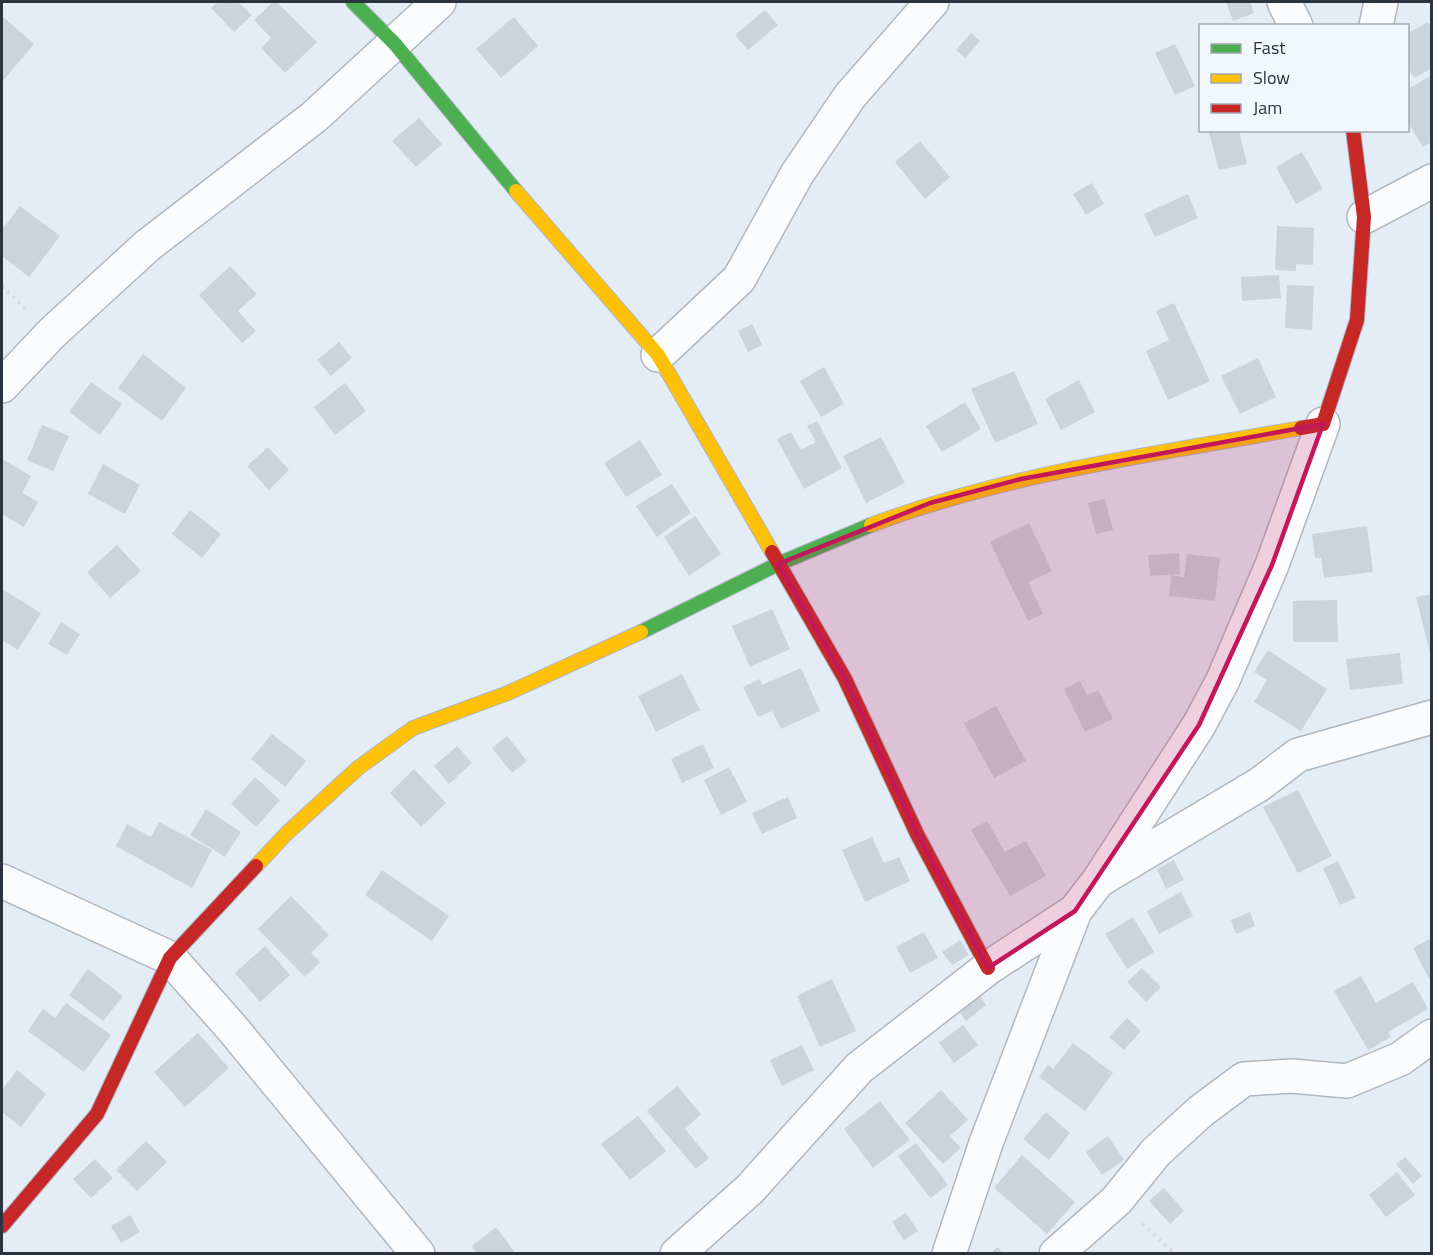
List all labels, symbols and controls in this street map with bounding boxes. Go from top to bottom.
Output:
legend [1199,24,1409,132]
text: Fast [1253,34,1286,61]
text: Slow [1253,64,1290,91]
text: Jam [1253,94,1282,121]

